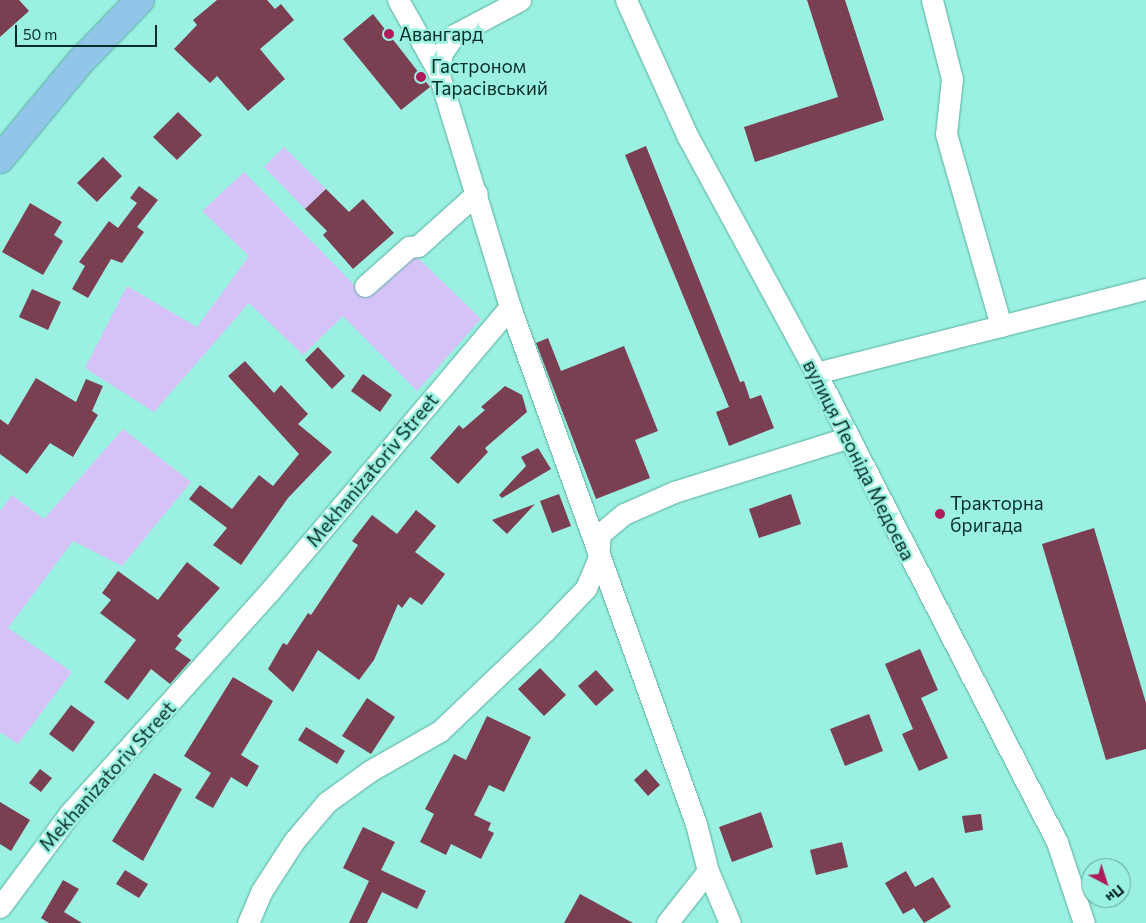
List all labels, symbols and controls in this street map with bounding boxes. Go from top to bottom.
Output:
scale bar [18,15,160,47]
place label: Авангард [399,23,483,45]
text: 50 m [23,25,57,43]
marker: Авангард [383,28,395,40]
place label: Гастроном Тарасівський [431,55,548,99]
marker: Гастроном Тарасівський [415,71,427,83]
street label: вулиця Леоніда Медоєва [798,356,920,564]
street label: Mekhanizatoriv Street [301,389,443,551]
place label: Тракторна бригада [950,492,1044,536]
marker: Тракторна бригада [934,508,946,520]
street label: Mekhanizatoriv Street [34,697,180,855]
north arrow [1081,858,1131,908]
text: Пн [1103,882,1128,907]

